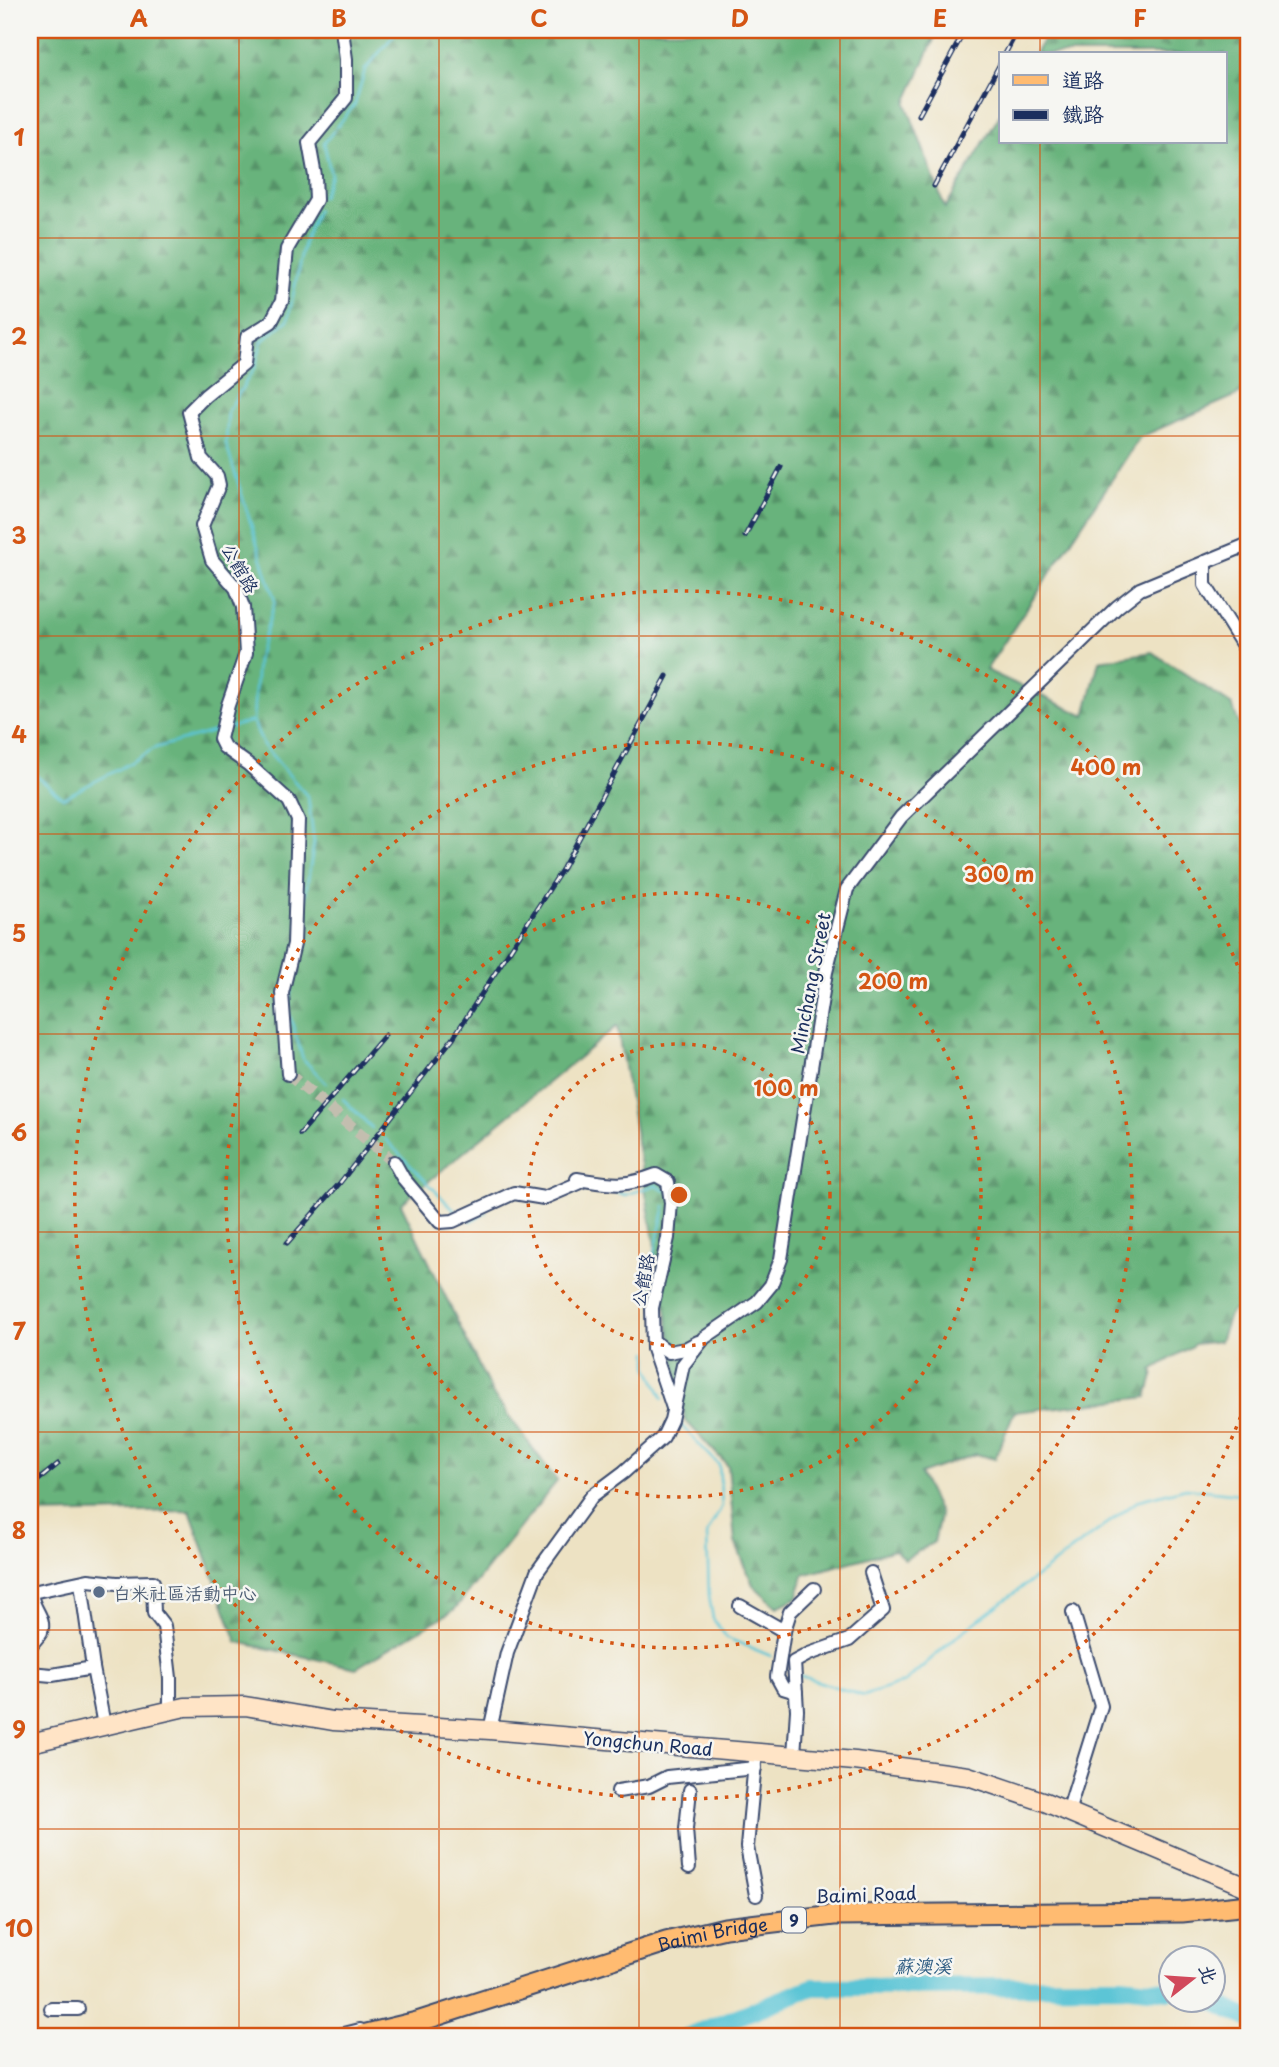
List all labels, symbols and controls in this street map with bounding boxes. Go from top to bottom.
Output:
text: A [130,0,148,35]
text: B [331,0,347,35]
text: C [530,0,548,35]
text: D [731,0,749,35]
text: E [933,0,947,35]
text: F [1133,0,1147,35]
legend [999,52,1226,144]
text: 道路 [1062,63,1104,95]
text: 鐵路 [1062,97,1104,129]
text: 1 [14,119,25,154]
text: 2 [11,318,27,353]
text: 3 [11,517,27,552]
street label: 公館路 [216,538,266,598]
text: 4 [11,716,27,751]
text: 400 m [1071,750,1141,782]
text: 300 m [964,857,1034,889]
street label: Minchang Street [783,910,837,1056]
text: 5 [12,915,26,950]
text: 200 m [858,964,928,996]
text: 100 m [753,1071,819,1103]
text: 6 [11,1114,27,1149]
centre of rings [667,1183,691,1207]
street label: 公館路 [624,1251,660,1309]
text: 7 [12,1313,26,1348]
text: 8 [12,1512,26,1547]
place label: 白米社區活動中心 [113,1579,257,1606]
marker: 白米社區活動中心 [91,1584,107,1600]
text: 9 [12,1711,26,1746]
street label: Yongchun Road [582,1724,714,1762]
street label: Baimi Road [815,1879,917,1909]
road number: 9 [782,1908,806,1932]
text: 10 [5,1910,33,1945]
street label: Baimi Bridge [653,1910,769,1958]
north arrow [1156,1944,1226,2014]
water label: 蘇澳溪 [894,1951,952,1979]
text: 北 [1193,1961,1225,1987]

